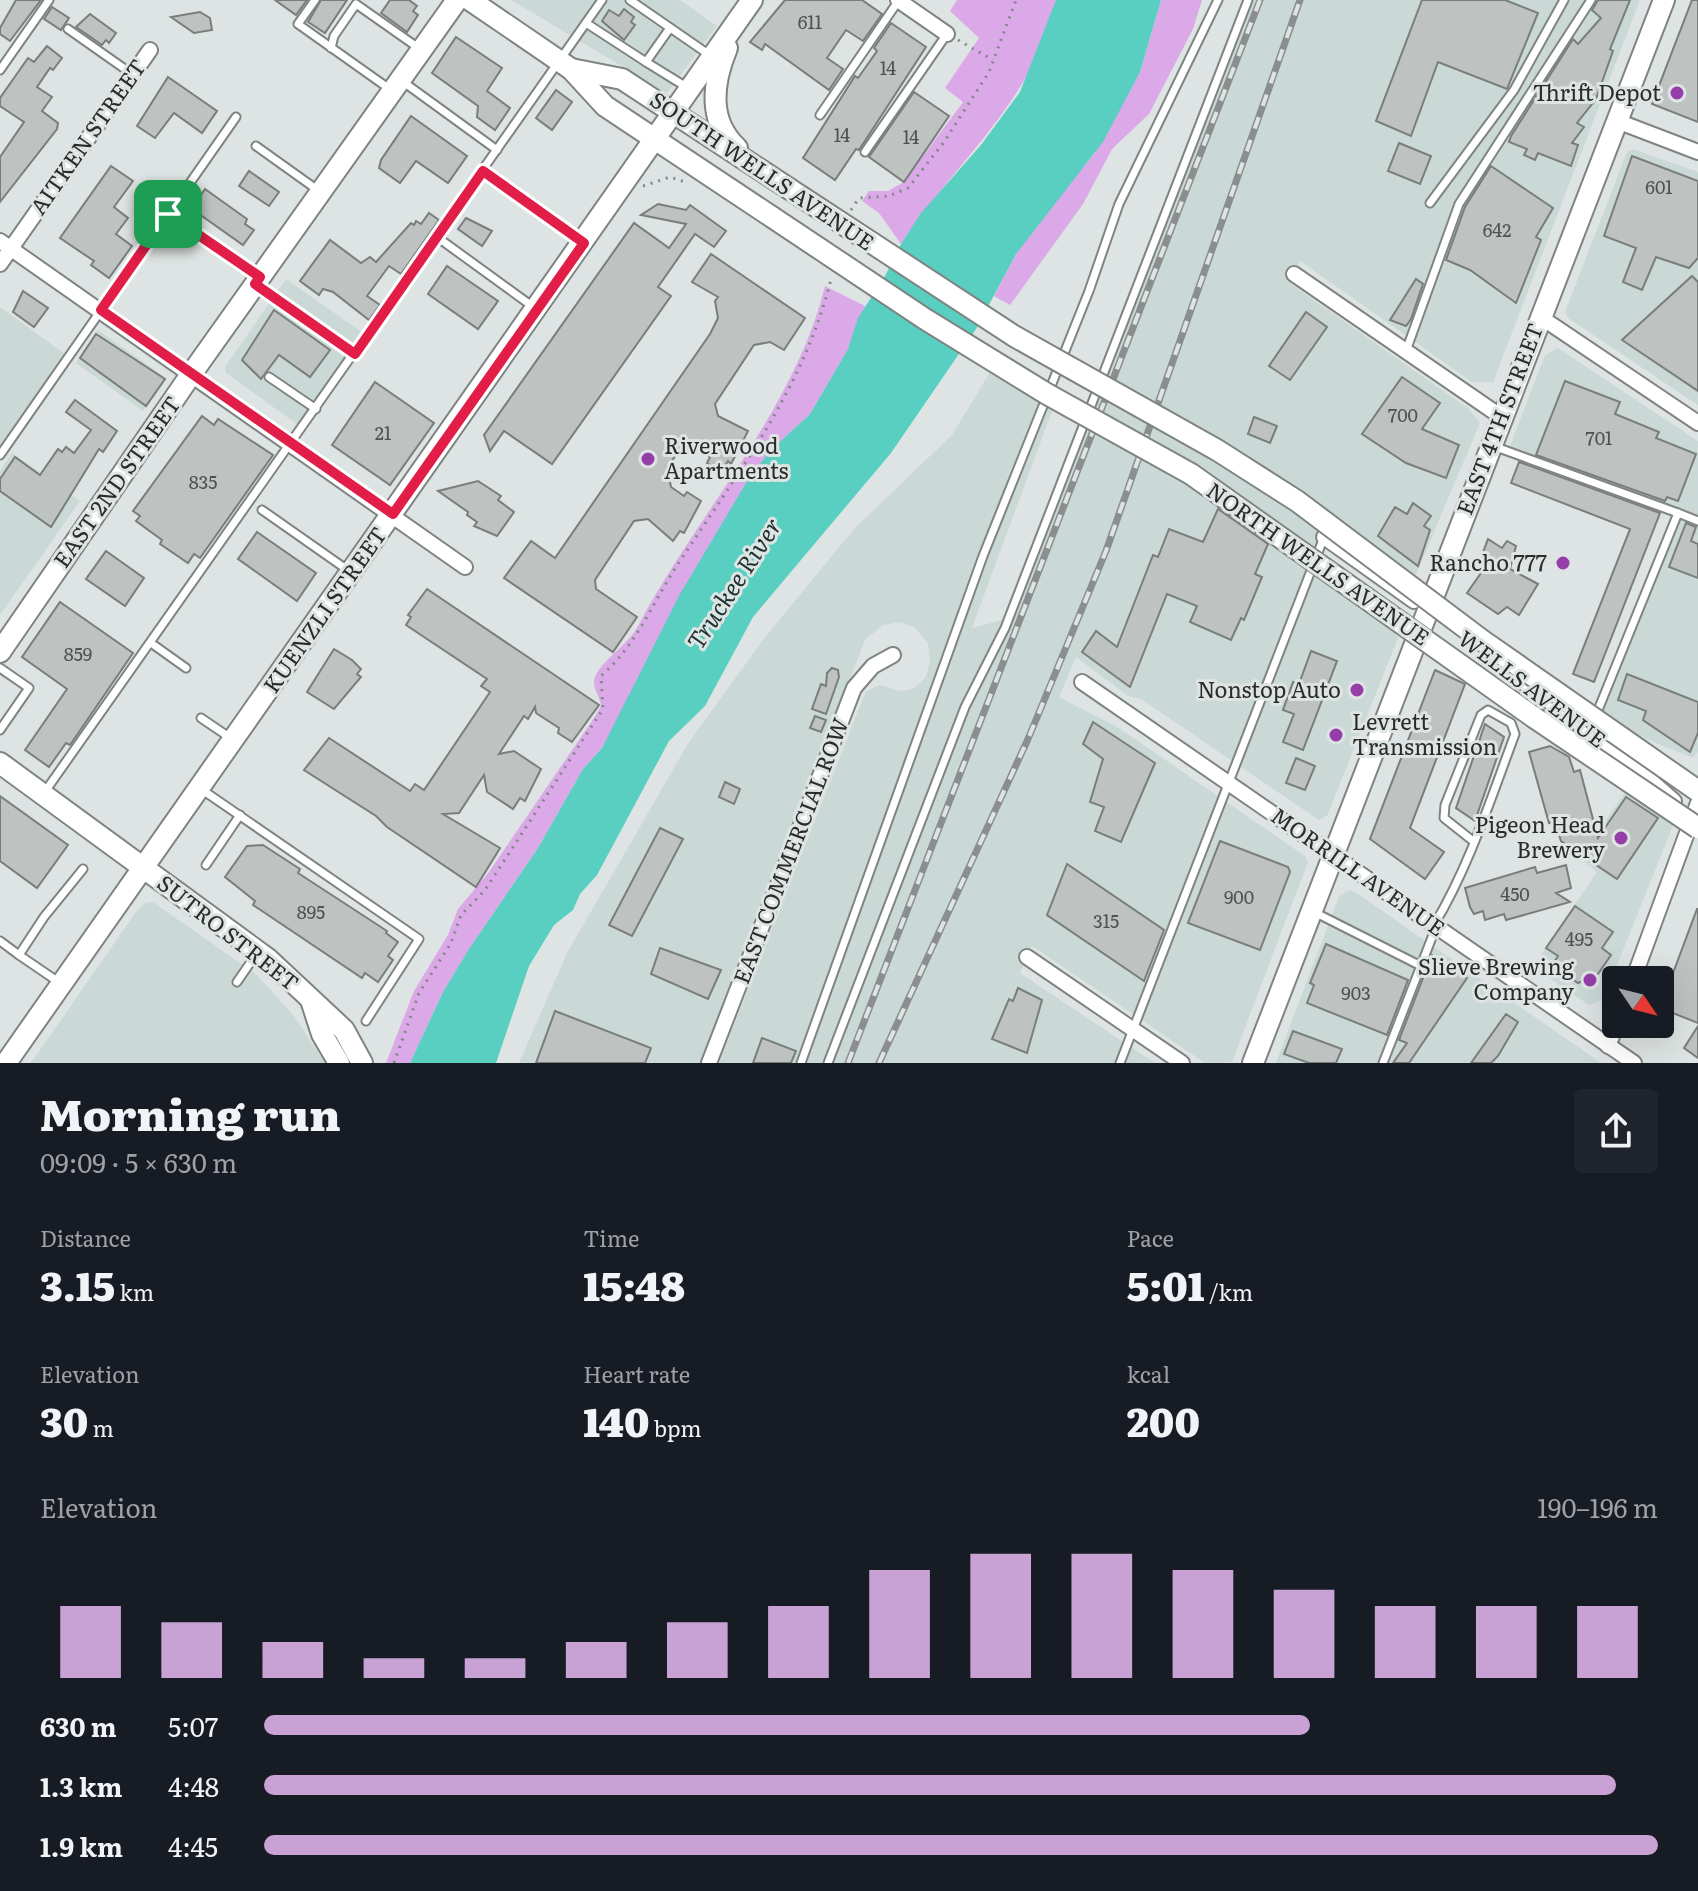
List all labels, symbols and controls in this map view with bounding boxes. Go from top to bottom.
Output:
house number: 611 [798,8,822,35]
street label: AITKEN STREET [21,52,153,221]
house number: 14 [880,54,896,81]
place label: Thrift Depot [1533,75,1661,108]
street label: SOUTH WELLS AVENUE [644,82,882,257]
marker: Thrift Depot [1668,84,1686,102]
house number: 14 [834,121,850,148]
house number: 14 [903,123,919,150]
house number: 601 [1645,173,1673,200]
pin [134,180,202,248]
icon: arrive [146,192,190,236]
house number: 642 [1483,216,1511,243]
street label: EAST 4TH STREET [1447,318,1550,519]
street label: EAST 2ND STREET [44,389,187,574]
house number: 700 [1388,401,1418,428]
house number: 21 [375,419,391,446]
house number: 701 [1586,424,1612,451]
place label: Riverwood Apartments [664,428,789,486]
marker: Riverwood Apartments [639,450,657,468]
house number: 835 [189,468,217,495]
street label: NORTH WELLS AVENUE [1201,473,1437,653]
water label: Truckee River [677,510,789,655]
street label: KUENZLI STREET [254,519,394,699]
place label: Rancho 777 [1429,545,1547,578]
marker: Rancho 777 [1554,554,1572,572]
street label: WELLS AVENUE [1452,621,1614,754]
house number: 859 [64,640,92,667]
place label: Nonstop Auto [1197,672,1341,705]
marker: Nonstop Auto [1348,681,1366,699]
place label: Levrett Transmission [1352,704,1497,762]
street label: EAST COMMERCIAL ROW [724,713,856,988]
marker: Levrett Transmission [1327,726,1345,744]
street label: MORRILL AVENUE [1265,798,1453,943]
place label: Pigeon Head Brewery [1475,807,1605,865]
marker: Pigeon Head Brewery [1612,829,1630,847]
street label: SUTRO STREET [151,866,307,998]
house number: 450 [1500,880,1530,907]
house number: 900 [1224,883,1254,910]
house number: 895 [297,898,325,925]
house number: 315 [1093,907,1119,934]
house number: 495 [1565,925,1593,952]
place label: Slieve Brewing Company [1418,949,1575,1007]
north arrow [1602,966,1674,1038]
map controls [1602,966,1674,1038]
marker: Slieve Brewing Company [1581,971,1599,989]
house number: 903 [1341,979,1371,1006]
text: Morning run [40,1079,341,1145]
button: share [1574,1089,1658,1173]
text: 09:09 · 5 × 630 m [40,1142,237,1181]
text: Distance [40,1221,131,1254]
text: Time [583,1221,639,1254]
text: Pace [1127,1221,1174,1254]
text: 3.15 [40,1254,115,1313]
text: 15:48 [583,1254,685,1313]
text: 5:01 [1127,1254,1205,1313]
text: km [115,1275,154,1308]
text: /km [1205,1275,1253,1308]
text: Elevation [40,1357,139,1390]
text: Heart rate [583,1357,690,1390]
text: kcal [1127,1357,1170,1390]
text: 30 [40,1390,88,1449]
text: 140 [583,1390,649,1449]
text: 200 [1127,1390,1200,1449]
text: m [88,1411,114,1444]
text: bpm [649,1411,702,1444]
text: Elevation [40,1487,158,1526]
text: 190–196 m [1537,1487,1658,1526]
text: 630 m [40,1706,117,1745]
text: 5:07 [168,1706,218,1745]
text: 1.3 km [40,1766,122,1805]
text: 4:48 [168,1766,219,1805]
text: 1.9 km [40,1826,123,1865]
text: 4:45 [168,1826,218,1865]

